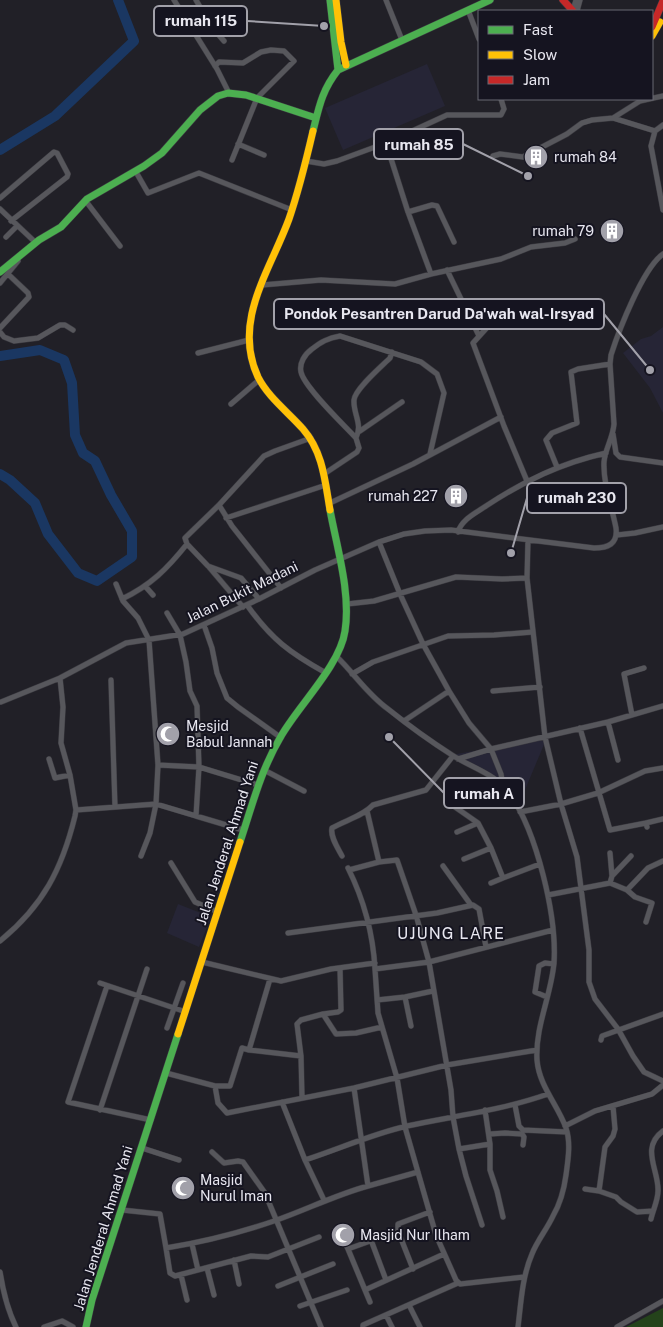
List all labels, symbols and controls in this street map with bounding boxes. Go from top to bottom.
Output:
callout: rumah 115 [154,6,247,36]
legend [478,10,653,100]
text: rumah 115 [165,12,237,29]
text: Fast [523,21,553,38]
text: Slow [523,46,558,63]
text: Jam [523,71,550,88]
callout: rumah 85 [374,129,463,159]
text: rumah 85 [384,136,454,153]
building icon: rumah 84 [523,144,549,170]
place label: rumah 84 [554,149,617,165]
building icon: rumah 79 [599,218,625,244]
place label: rumah 79 [532,223,594,239]
callout: Pondok Pesantren Darud Da'wah wal-Irsyad [274,299,604,329]
text: Pondok Pesantren Darud Da'wah wal-Irsyad [284,305,594,322]
building icon: rumah 227 [443,483,469,509]
callout: rumah 230 [527,483,626,513]
place label: rumah 227 [368,488,438,504]
text: rumah 230 [538,489,617,506]
street label: Jalan Bukit Madani [184,558,300,626]
place label: Mesjid Babul Jannah [186,718,272,750]
mosque icon: Mesjid Babul Jannah [155,721,181,747]
street label: Jalan Jenderal Ahmad Yani [193,759,261,927]
callout: rumah A [444,778,524,808]
text: rumah A [454,785,514,802]
district label: UJUNG LARE [397,924,505,943]
street label: Jalan Jenderal Ahmad Yani [70,1144,136,1312]
place label: Masjid Nurul Iman [200,1172,272,1204]
mosque icon: Masjid Nurul Iman [170,1175,196,1201]
mosque icon: Masjid Nur Ilham [330,1222,356,1248]
place label: Masjid Nur Ilham [360,1227,470,1243]

